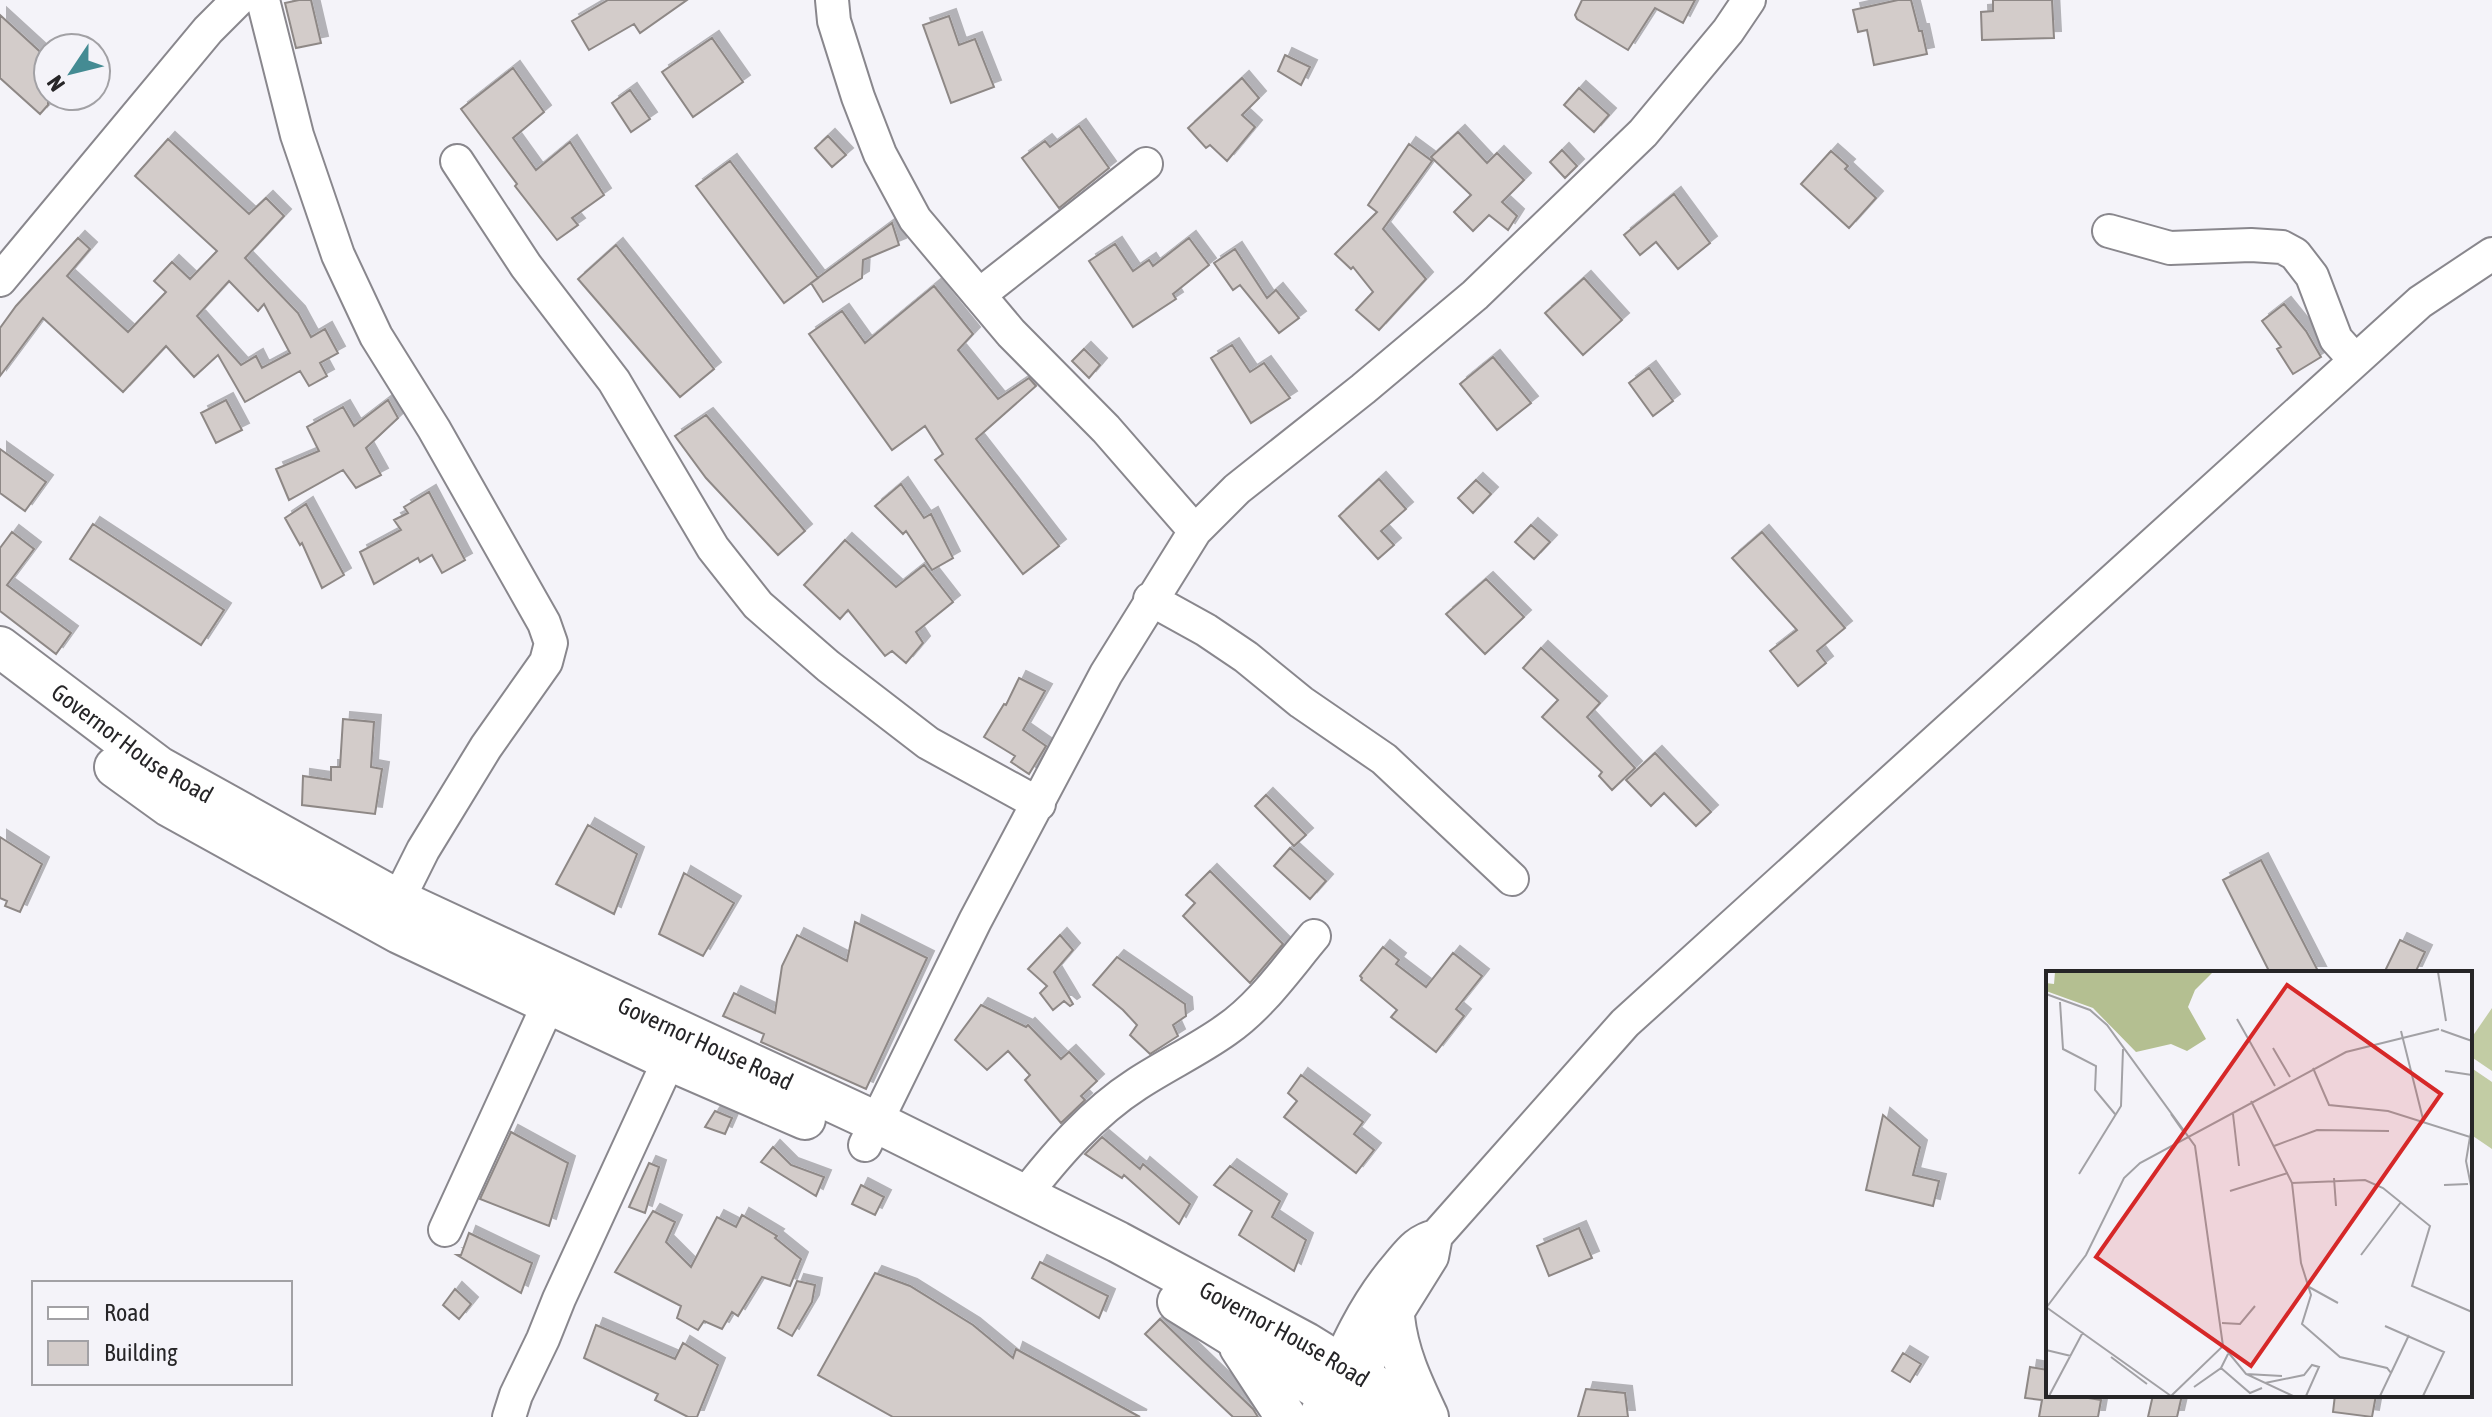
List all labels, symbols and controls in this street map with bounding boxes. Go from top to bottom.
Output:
north arrow [32,32,112,112]
text: N [41,71,70,96]
street label: Governor House Road [47,678,218,808]
inset map [2046,971,2472,1397]
street label: Governor House Road [614,991,798,1095]
street label: Governor House Road [1195,1275,1374,1392]
legend [32,1281,292,1385]
text: Road [104,1299,150,1326]
text: Building [104,1339,178,1366]

